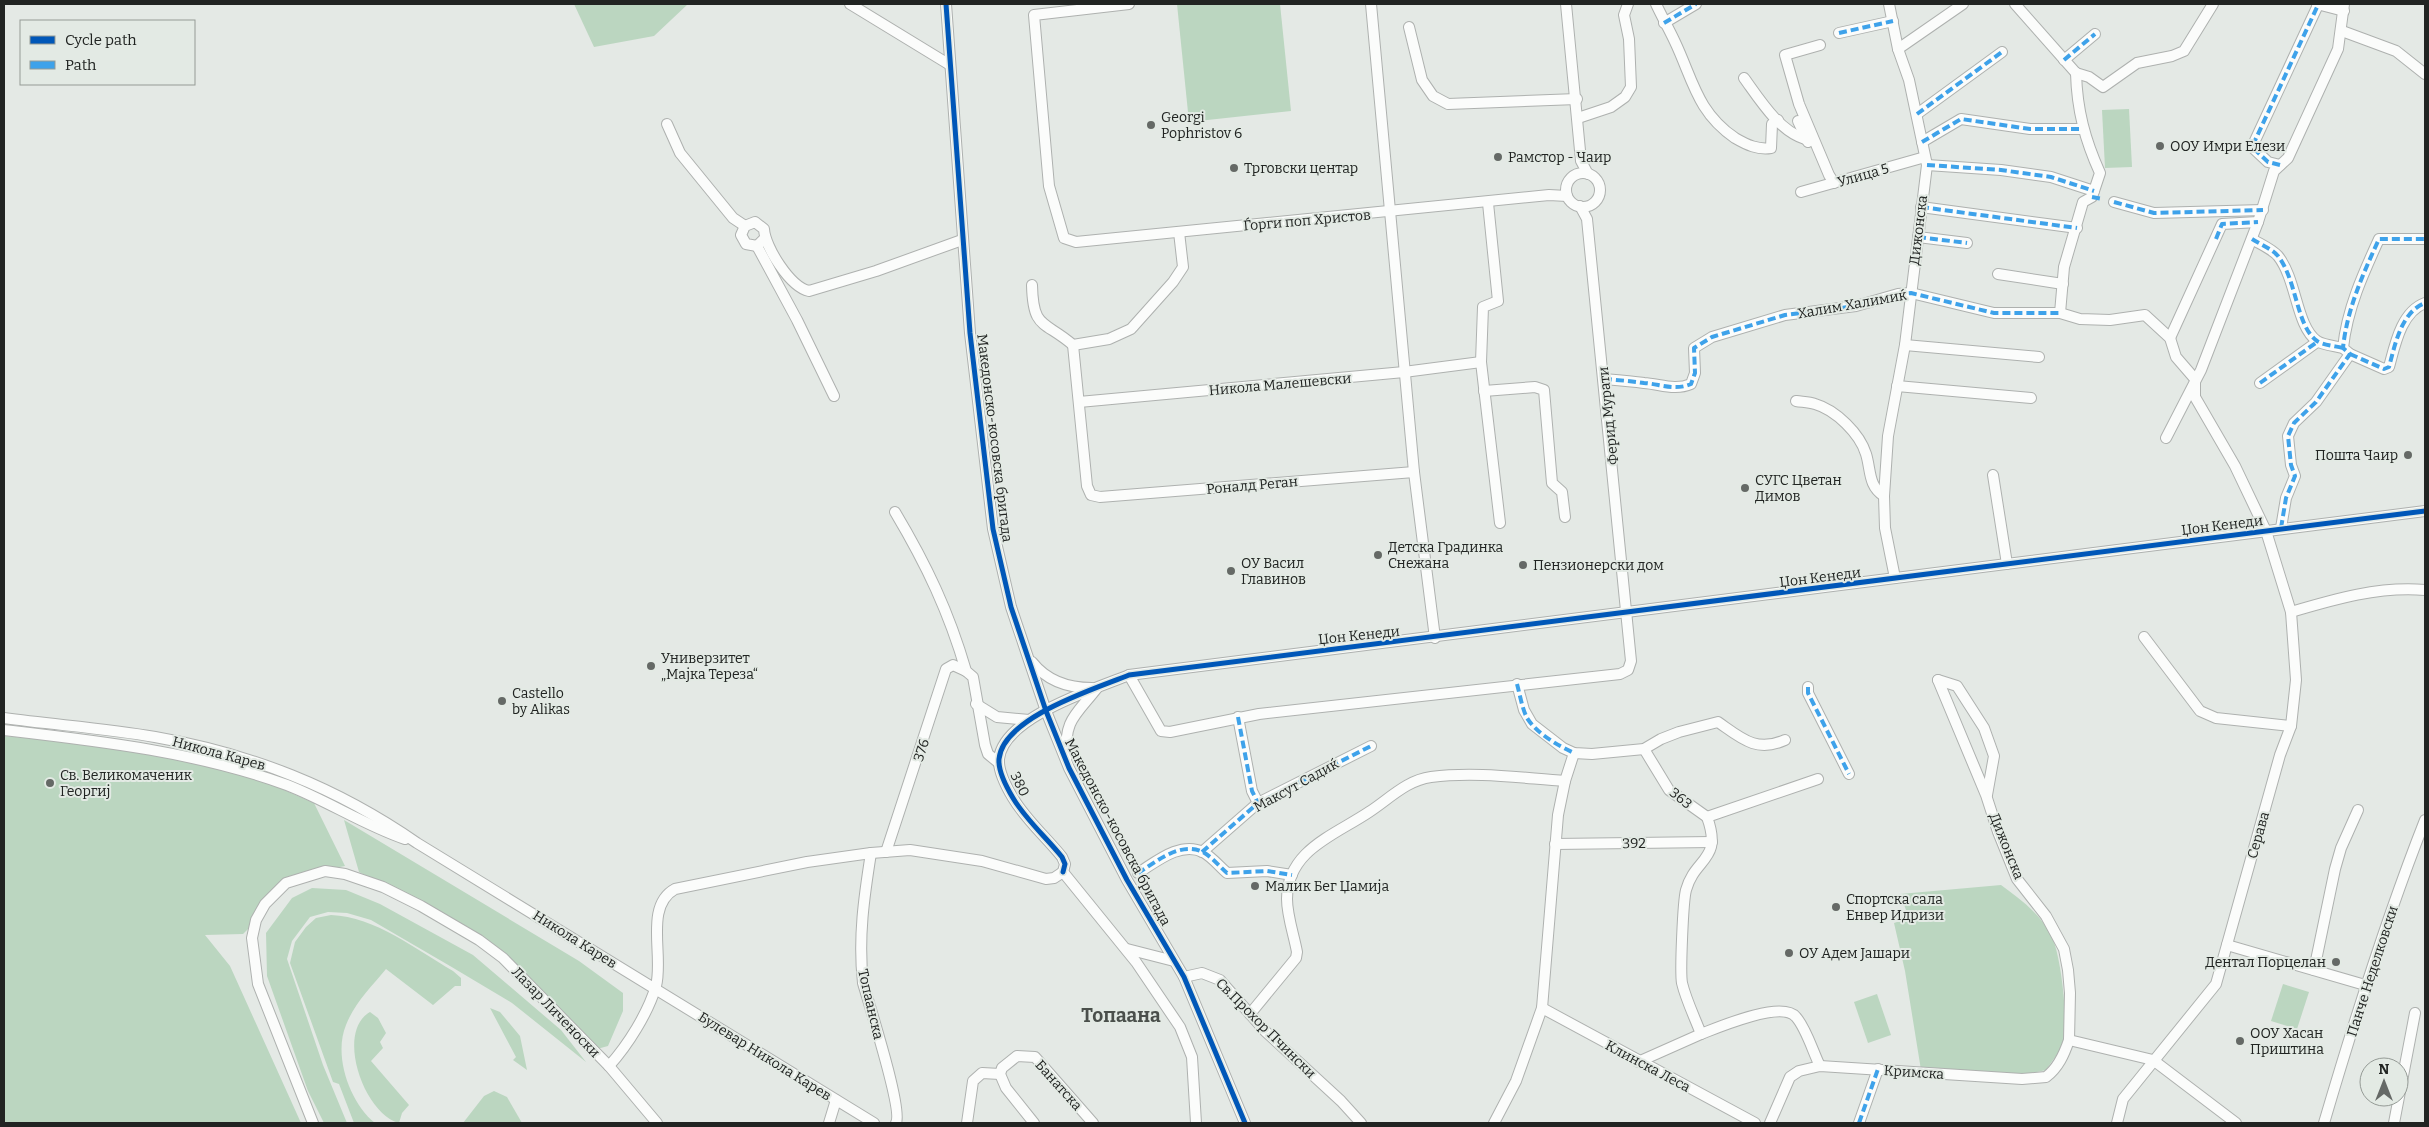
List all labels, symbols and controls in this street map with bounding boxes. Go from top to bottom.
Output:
legend [20,20,195,85]
text: Cycle path [65,31,137,49]
text: Path [65,56,97,74]
place label: Georgi Pophristov 6 [1161,109,1242,142]
marker: Georgi Pophristov 6 [1145,119,1157,131]
place label: ООУ Имри Елези [2170,138,2285,155]
marker: ООУ Имри Елези [2154,140,2166,152]
place label: Рамстор - Чаир [1508,149,1611,166]
marker: Рамстор - Чаир [1492,151,1504,163]
place label: Трговски центар [1244,160,1358,177]
street label: Улица 5 [1835,160,1891,191]
marker: Трговски центар [1228,162,1240,174]
street label: Дижонска [1906,194,1931,266]
street label: Ѓорги поп Христов [1243,205,1372,235]
street label: Халим Халимиќ [1796,286,1909,322]
street label: Македонско-косовска бригада [973,333,1016,543]
street label: Ферид Мурати [1595,366,1622,466]
street label: Никола Малешевски [1208,370,1352,399]
place label: Пошта Чаир [2315,447,2398,464]
marker: Пошта Чаир [2402,449,2414,461]
place label: СУГС Цветан Димов [1755,472,1842,505]
street label: Роналд Реган [1206,473,1299,498]
marker: СУГС Цветан Димов [1739,482,1751,494]
street label: Џон Кенеди [2180,512,2264,539]
place label: Детска Градинка Снежана [1388,539,1504,572]
marker: Детска Градинка Снежана [1372,549,1384,561]
place label: ОУ Васил Главинов [1241,555,1306,588]
place label: Пензионерски дом [1533,557,1664,574]
marker: Пензионерски дом [1517,559,1529,571]
street label: Џон Кенеди [1778,564,1862,591]
marker: ОУ Васил Главинов [1225,565,1237,577]
street label: Џон Кенеди [1317,623,1401,648]
place label: Универзитет „Мајка Тереза“ [661,650,758,683]
marker: Универзитет „Мајка Тереза“ [645,660,657,672]
place label: Castello by Alikas [512,685,570,718]
marker: Castello by Alikas [496,695,508,707]
street label: Никола Карев [170,733,267,774]
street label: Македонско-косовска бригада [1061,736,1174,929]
street label: 376 [910,737,933,764]
street label: Максут Садиќ [1251,755,1342,816]
place label: Св. Великомаченик Георгиј [60,767,193,800]
street label: 380 [1006,769,1033,799]
marker: Св. Великомаченик Георгиј [44,777,56,789]
street label: 363 [1666,784,1695,813]
street label: Серава [2244,809,2273,861]
street label: Дижонска [1986,811,2028,882]
street label: 392 [1622,835,1646,852]
place label: Малик Бег Џамија [1265,878,1390,895]
marker: Малик Бег Џамија [1249,880,1261,892]
place label: Спортска сала Енвер Идризи [1846,891,1944,924]
marker: Спортска сала Енвер Идризи [1830,901,1842,913]
street label: Панче Неделковски [2343,904,2402,1039]
street label: Никола Карев [530,907,620,972]
place label: ОУ Адем Јашари [1799,945,1910,962]
marker: ОУ Адем Јашари [1783,947,1795,959]
place label: Дентал Порцелан [2205,954,2326,971]
marker: Дентал Порцелан [2330,956,2342,968]
street label: Лазар Личеноски [508,963,603,1061]
street label: Топаанска [854,967,887,1041]
street label: Св.Прохор Пчински [1212,975,1319,1082]
district label: Топаана [1081,1004,1161,1027]
street label: Булевар Никола Карев [695,1009,834,1104]
place label: ООУ Хасан Приштина [2250,1025,2324,1058]
marker: ООУ Хасан Приштина [2234,1035,2246,1047]
street label: Клинска Леса [1602,1037,1694,1096]
street label: Банатска [1032,1057,1086,1114]
north arrow [2359,1057,2409,1107]
text: N [2379,1061,2390,1078]
street label: Кримска [1883,1062,1945,1083]

